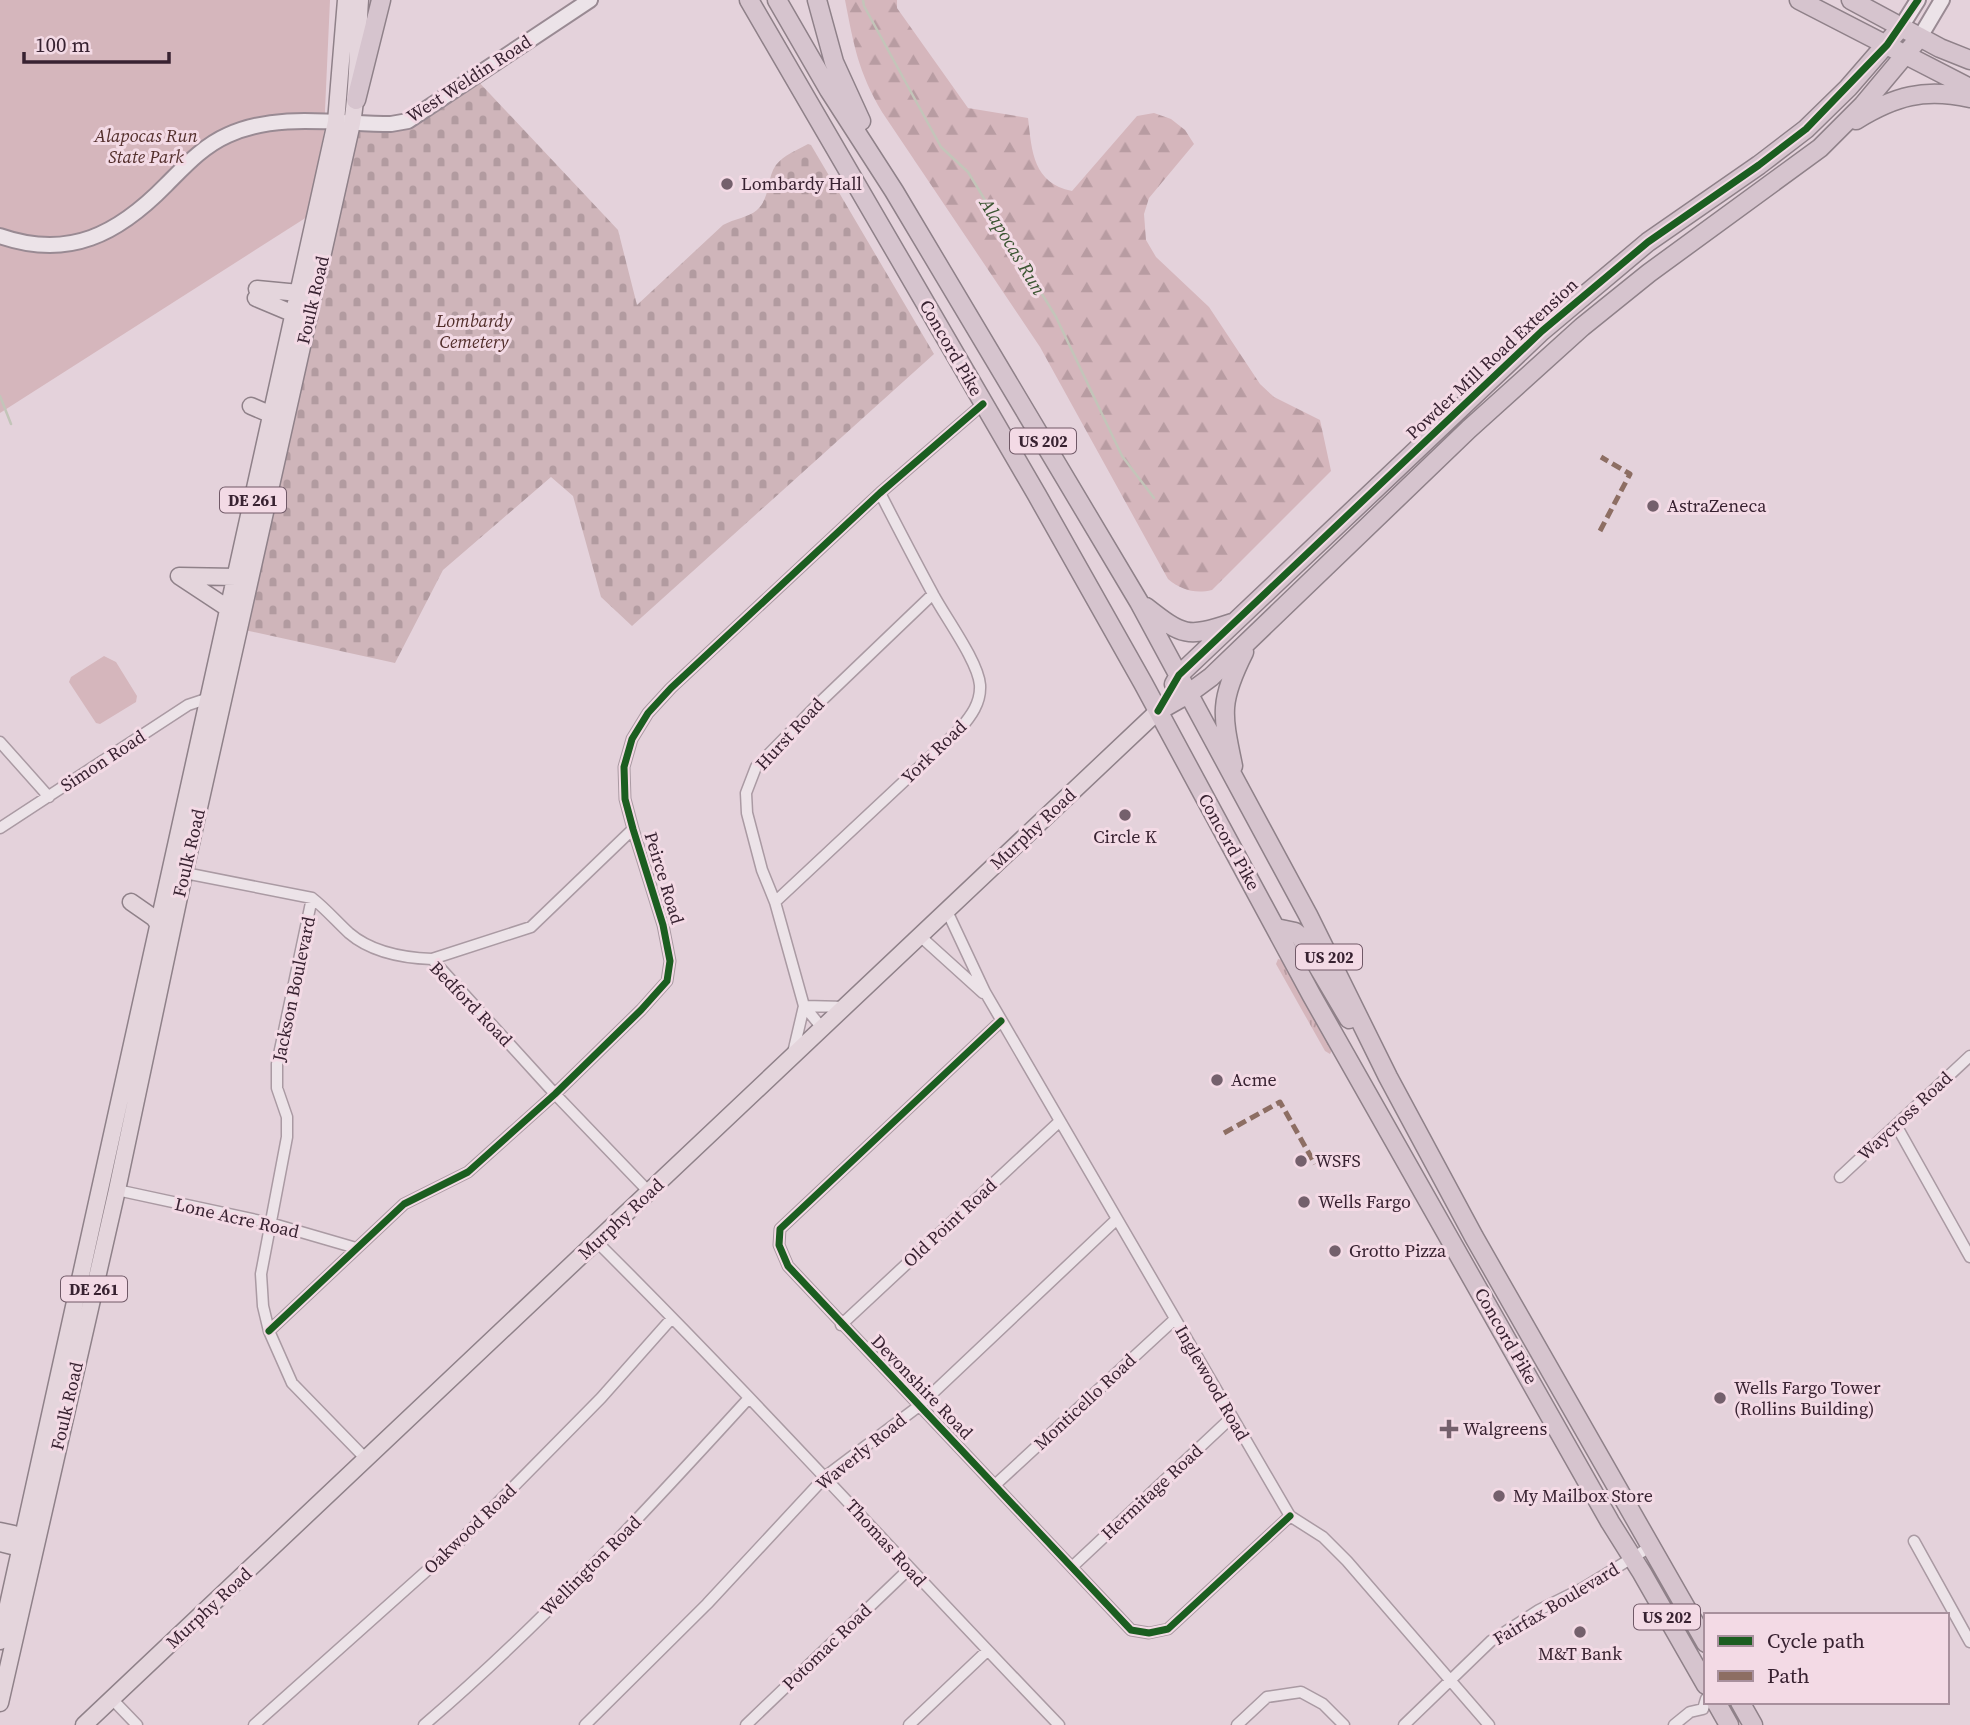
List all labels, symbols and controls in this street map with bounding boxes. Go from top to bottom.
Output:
scale bar [24,21,170,65]
street label: West Weldin Road [401,29,536,128]
text: 100 m [35,30,90,59]
park label: Alapocas Run State Park [93,123,198,169]
place label: Lombardy Hall [741,171,862,196]
marker: Lombardy Hall [719,176,735,192]
water label: Alapocas Run [973,192,1052,300]
street label: Foulk Road [290,253,335,347]
street label: Powder Mill Road Extension [1400,272,1583,445]
street label: Concord Pike [914,295,989,401]
park label: Lombardy Cemetery [435,308,513,354]
road number: US 202 [1010,428,1076,454]
road number: DE 261 [220,488,286,512]
place label: AstraZeneca [1667,493,1767,518]
marker: AstraZeneca [1645,498,1661,514]
street label: Hurst Road [750,692,830,775]
street label: York Road [896,714,972,789]
street label: Simon Road [55,724,150,797]
street label: Murphy Road [984,782,1081,875]
street label: Concord Pike [1192,789,1266,895]
street label: Foulk Road [166,806,211,900]
marker: Circle K [1117,807,1133,823]
place label: Circle K [1093,824,1157,849]
street label: Peirce Road [639,829,690,927]
street label: Jackson Boulevard [266,914,321,1065]
road number: US 202 [1296,945,1362,970]
street label: Bedford Road [424,956,518,1052]
street label: Waycross Road [1852,1065,1957,1166]
place label: Acme [1231,1067,1277,1092]
marker: Acme [1209,1072,1225,1088]
place label: WSFS [1315,1148,1361,1173]
marker: WSFS [1293,1153,1309,1169]
street label: Murphy Road [572,1172,669,1265]
street label: Old Point Road [897,1173,1002,1273]
place label: Wells Fargo [1318,1189,1411,1214]
street label: Lone Acre Road [172,1191,302,1244]
marker: Wells Fargo [1296,1194,1312,1210]
place label: Grotto Pizza [1349,1238,1447,1263]
marker: Grotto Pizza [1327,1243,1343,1259]
road number: DE 261 [61,1276,127,1302]
street label: Concord Pike [1469,1283,1544,1389]
street label: Inglewood Road [1169,1320,1256,1445]
street label: Devonshire Road [866,1329,979,1445]
street label: Monticello Road [1028,1348,1141,1456]
street label: Foulk Road [44,1359,89,1453]
place label: Wells Fargo Tower (Rollins Building) [1734,1375,1881,1421]
marker: Wells Fargo Tower (Rollins Building) [1712,1390,1728,1406]
street label: Waverly Road [810,1407,911,1496]
place label: Walgreens [1463,1416,1547,1441]
marker: Walgreens [1441,1421,1457,1437]
street label: Hermitage Road [1095,1438,1208,1545]
street label: Oakwood Road [418,1478,522,1579]
place label: My Mailbox Store [1513,1483,1653,1508]
marker: My Mailbox Store [1491,1488,1507,1504]
street label: Thomas Road [840,1494,932,1592]
street label: Wellington Road [535,1510,647,1622]
street label: Fairfax Boulevard [1488,1556,1623,1651]
street label: Murphy Road [160,1561,257,1654]
street label: Potomac Road [777,1598,877,1696]
road number: US 202 [1634,1604,1700,1630]
legend [1704,1613,1949,1704]
marker: M&T Bank [1572,1624,1588,1640]
text: Cycle path [1767,1626,1865,1655]
place label: M&T Bank [1538,1641,1622,1666]
text: Path [1767,1661,1810,1690]

